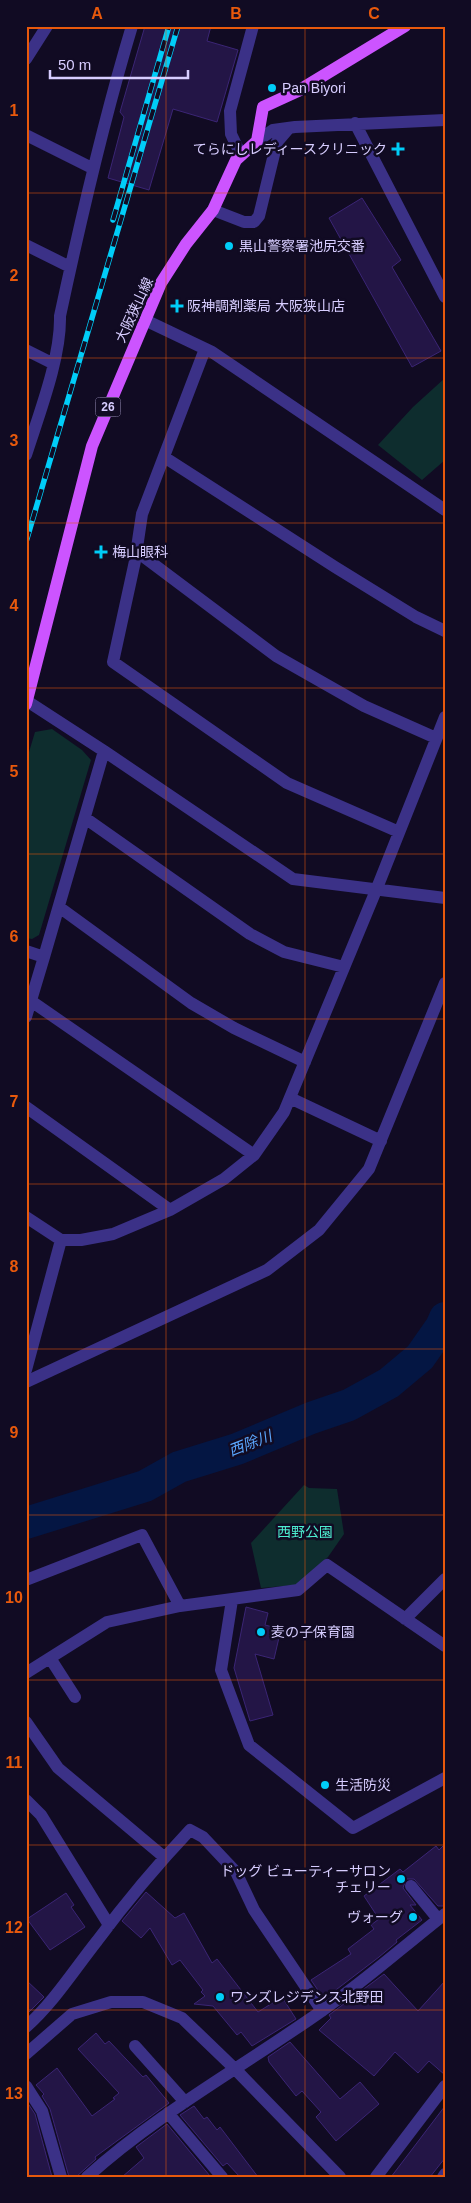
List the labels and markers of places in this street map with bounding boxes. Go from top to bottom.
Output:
place label: Pan Biyori [282,80,346,96]
marker: Pan Biyori [266,82,278,94]
place label: てらにしレディースクリニック [193,141,387,157]
marker: てらにしレディースクリニック [391,142,405,156]
place label: 黒山警察署池尻交番 [239,238,365,254]
marker: 黒山警察署池尻交番 [223,240,235,252]
place label: 阪神調剤薬局 大阪狭山店 [187,298,345,314]
marker: 阪神調剤薬局 大阪狭山店 [171,300,183,312]
place label: 梅山眼科 [112,544,168,560]
marker: 梅山眼科 [94,545,108,559]
place label: 麦の子保育園 [271,1624,355,1640]
marker: 麦の子保育園 [255,1626,267,1638]
place label: 生活防災 [335,1777,391,1793]
marker: 生活防災 [319,1779,331,1791]
place label: ドッグ ビューティーサロン チェリー [220,1863,391,1895]
marker: ドッグ ビューティーサロン チェリー [395,1873,407,1885]
place label: ヴォーグ [347,1909,403,1925]
marker: ヴォーグ [407,1911,419,1923]
place label: ワンズレジデンス北野田 [230,1989,383,2005]
marker: ワンズレジデンス北野田 [214,1991,226,2003]

